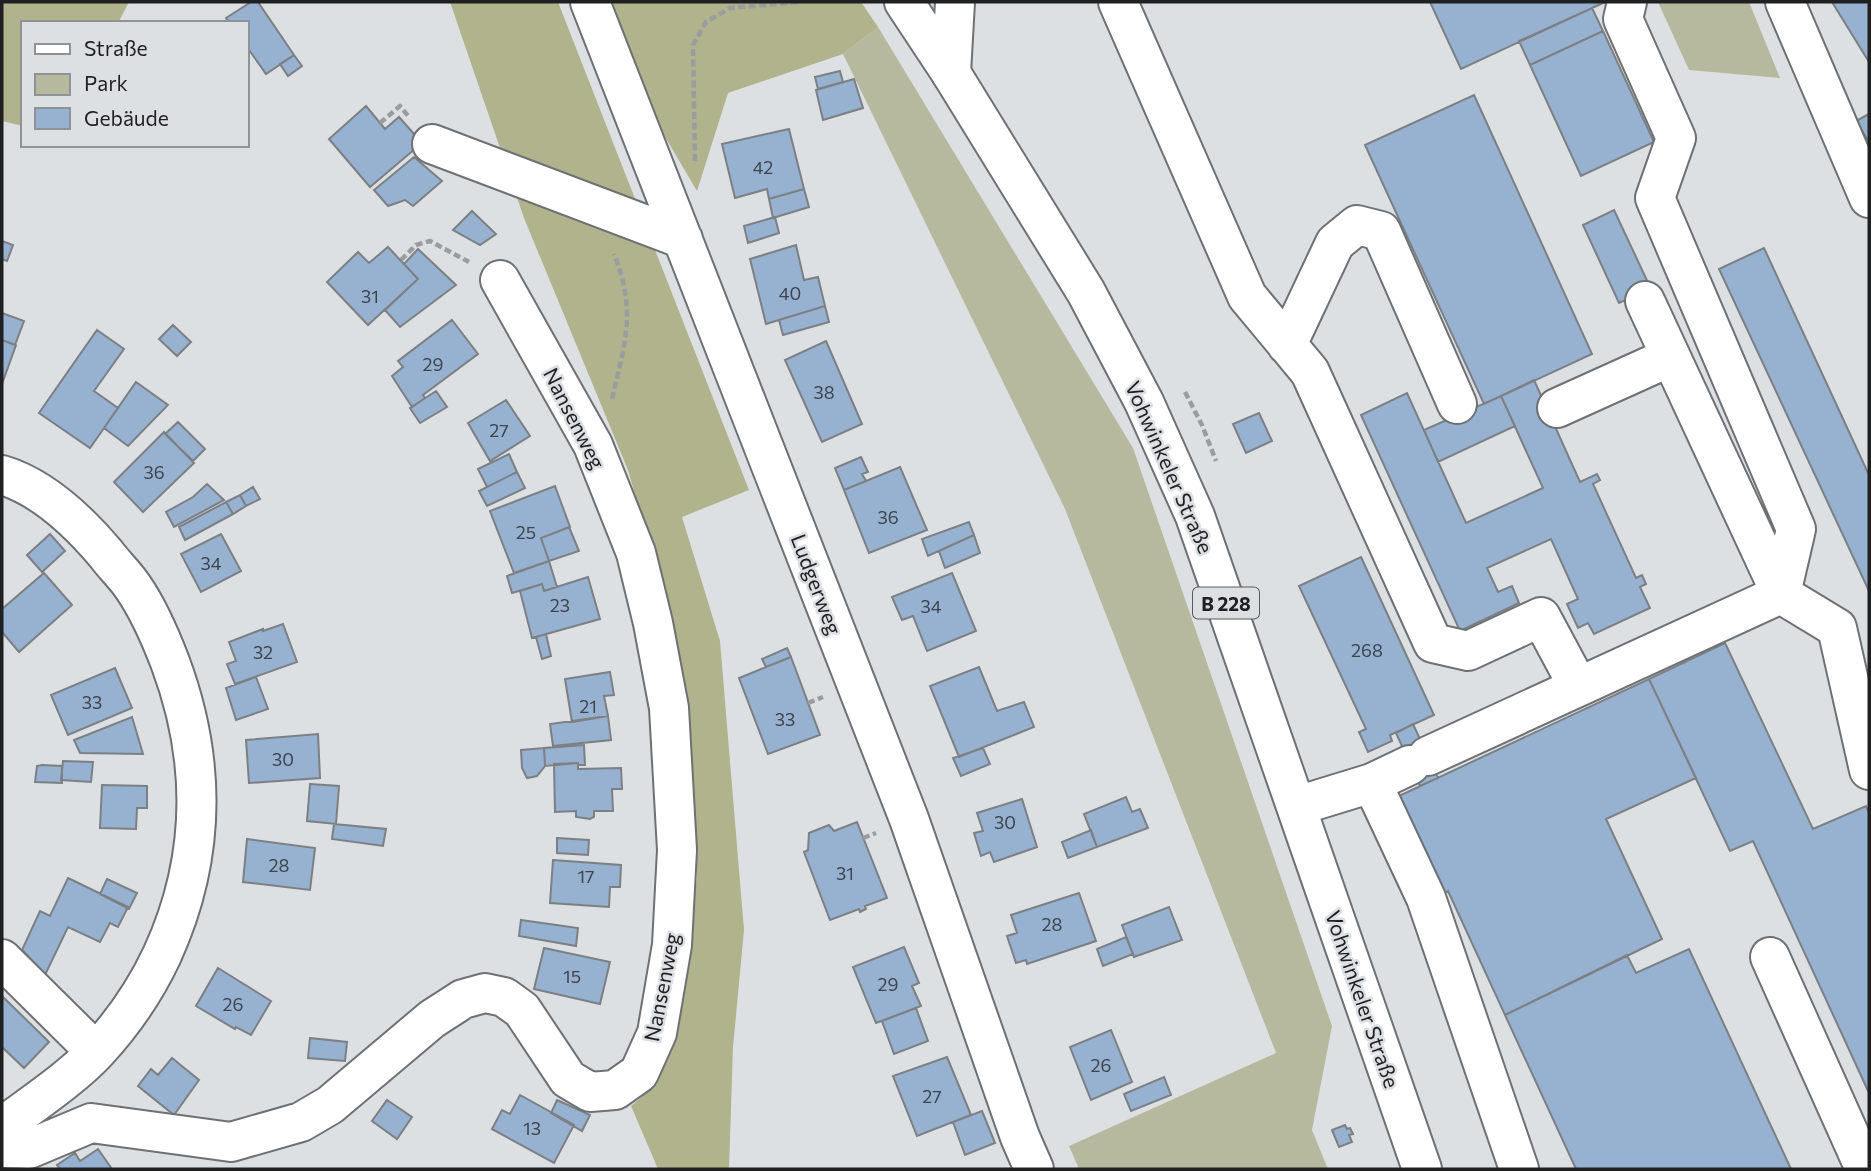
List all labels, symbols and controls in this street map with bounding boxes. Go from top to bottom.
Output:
legend [21,21,248,147]
text: Straße [84,35,148,60]
text: Park [84,70,128,95]
text: Gebäude [84,105,169,130]
house number: 42 [753,156,773,178]
house number: 40 [779,282,801,304]
house number: 31 [361,285,379,307]
house number: 29 [423,353,443,375]
street label: Nansenweg [539,363,611,473]
street label: Vohwinkeler Straße [1121,377,1219,557]
house number: 38 [813,381,835,403]
house number: 27 [489,419,509,441]
house number: 36 [143,461,165,483]
house number: 36 [877,506,899,528]
house number: 25 [516,521,536,543]
street label: Ludgerweg [786,530,848,638]
house number: 34 [200,552,222,574]
road number: B 228 [1193,588,1259,618]
house number: 23 [550,594,570,616]
house number: 34 [920,595,942,617]
house number: 268 [1351,639,1383,661]
house number: 32 [253,641,273,663]
house number: 33 [82,691,102,713]
house number: 21 [579,695,597,717]
house number: 33 [775,708,795,730]
house number: 30 [272,748,294,770]
house number: 30 [994,811,1016,833]
house number: 28 [269,854,290,876]
house number: 31 [836,862,854,884]
house number: 17 [577,865,595,887]
street label: Vohwinkeler Straße [1321,907,1405,1091]
house number: 28 [1042,913,1063,935]
street label: Nansenweg [638,931,684,1043]
house number: 15 [563,965,581,987]
house number: 29 [878,973,898,995]
house number: 26 [223,993,243,1015]
house number: 26 [1091,1054,1111,1076]
house number: 27 [922,1085,942,1107]
house number: 13 [523,1117,541,1139]

